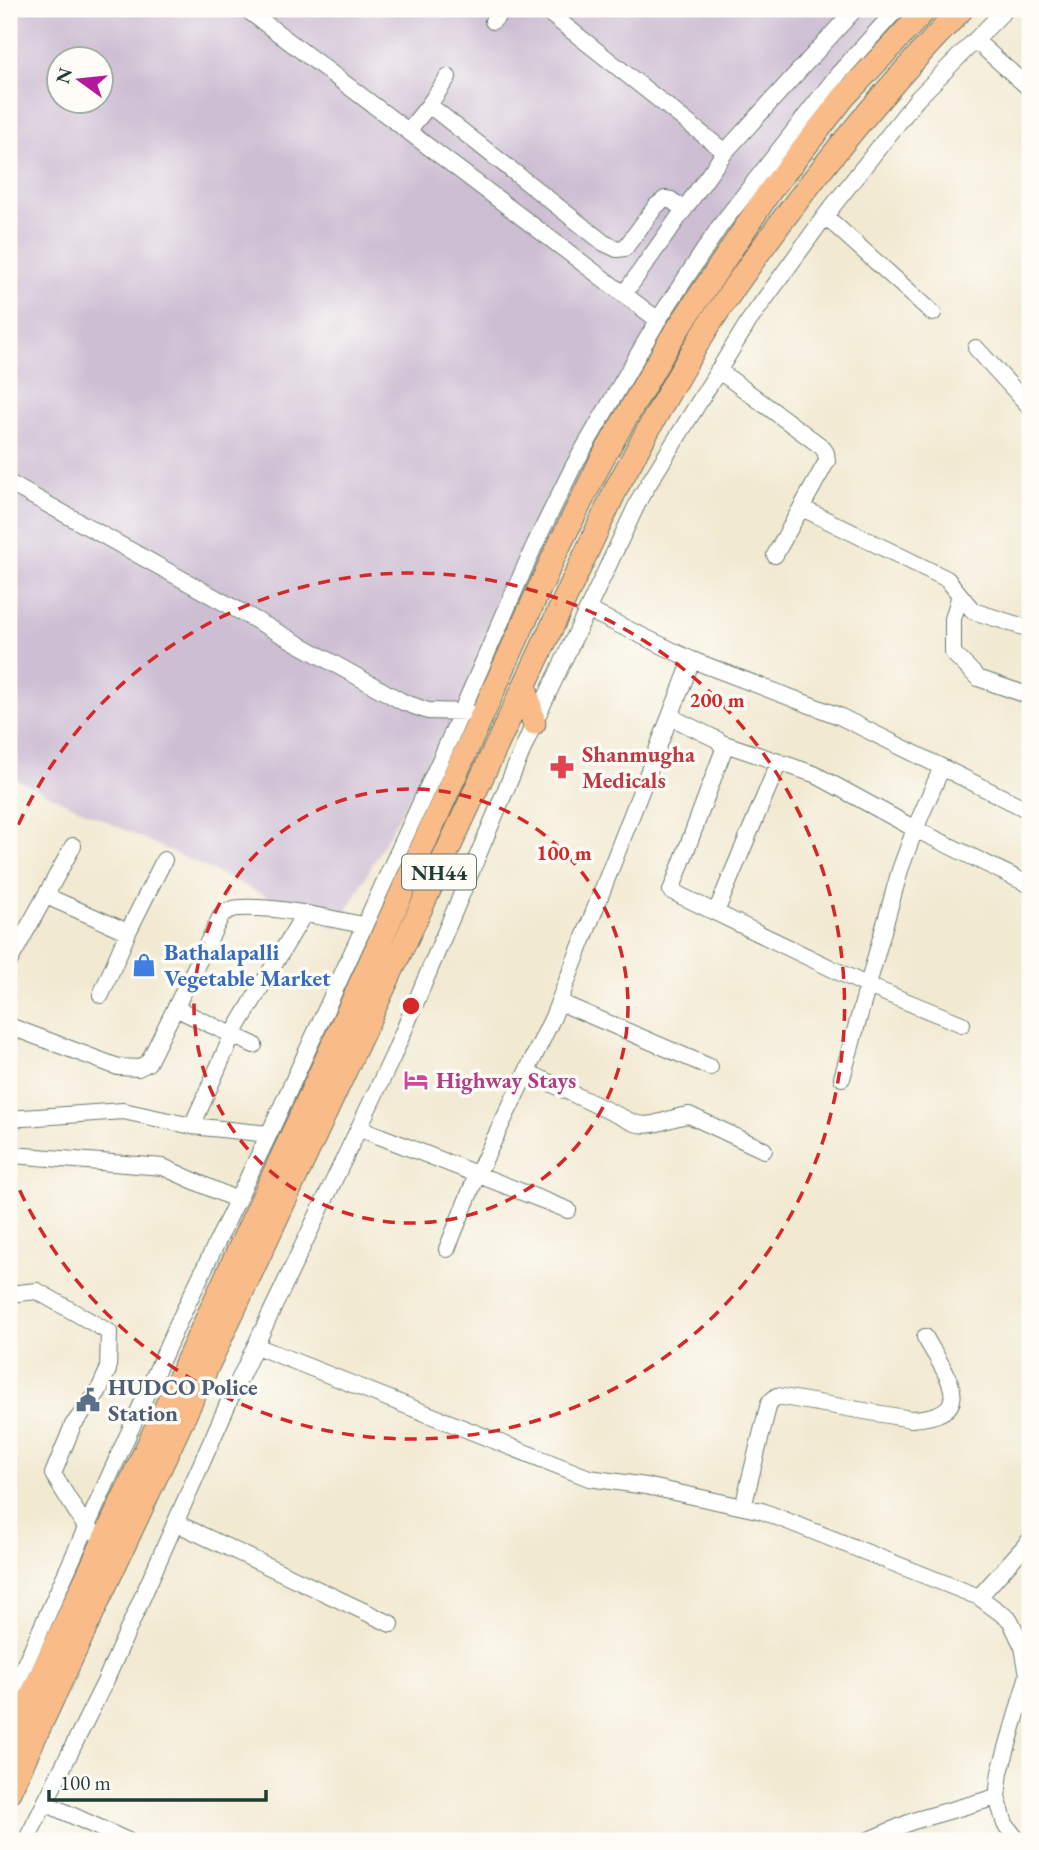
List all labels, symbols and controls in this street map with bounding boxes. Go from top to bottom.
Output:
north arrow [46,46,116,116]
text: N [50,64,78,86]
text: 200 m [689,686,745,713]
place label: Shanmugha Medicals [582,739,696,795]
pharmacy icon: Shanmugha Medicals [548,753,576,781]
text: 100 m [536,839,592,866]
road number: NH44 [402,854,476,890]
place label: Bathalapalli Vegetable Market [164,937,331,993]
shop icon: Bathalapalli Vegetable Market [130,951,158,979]
centre of rings [399,994,423,1018]
place label: Highway Stays [436,1065,576,1095]
hotel icon: Highway Stays [402,1066,430,1094]
place label: HUDCO Police Station [108,1372,258,1428]
public building icon: HUDCO Police Station [74,1386,102,1414]
scale bar [49,1759,266,1803]
text: 100 m [60,1769,111,1796]

